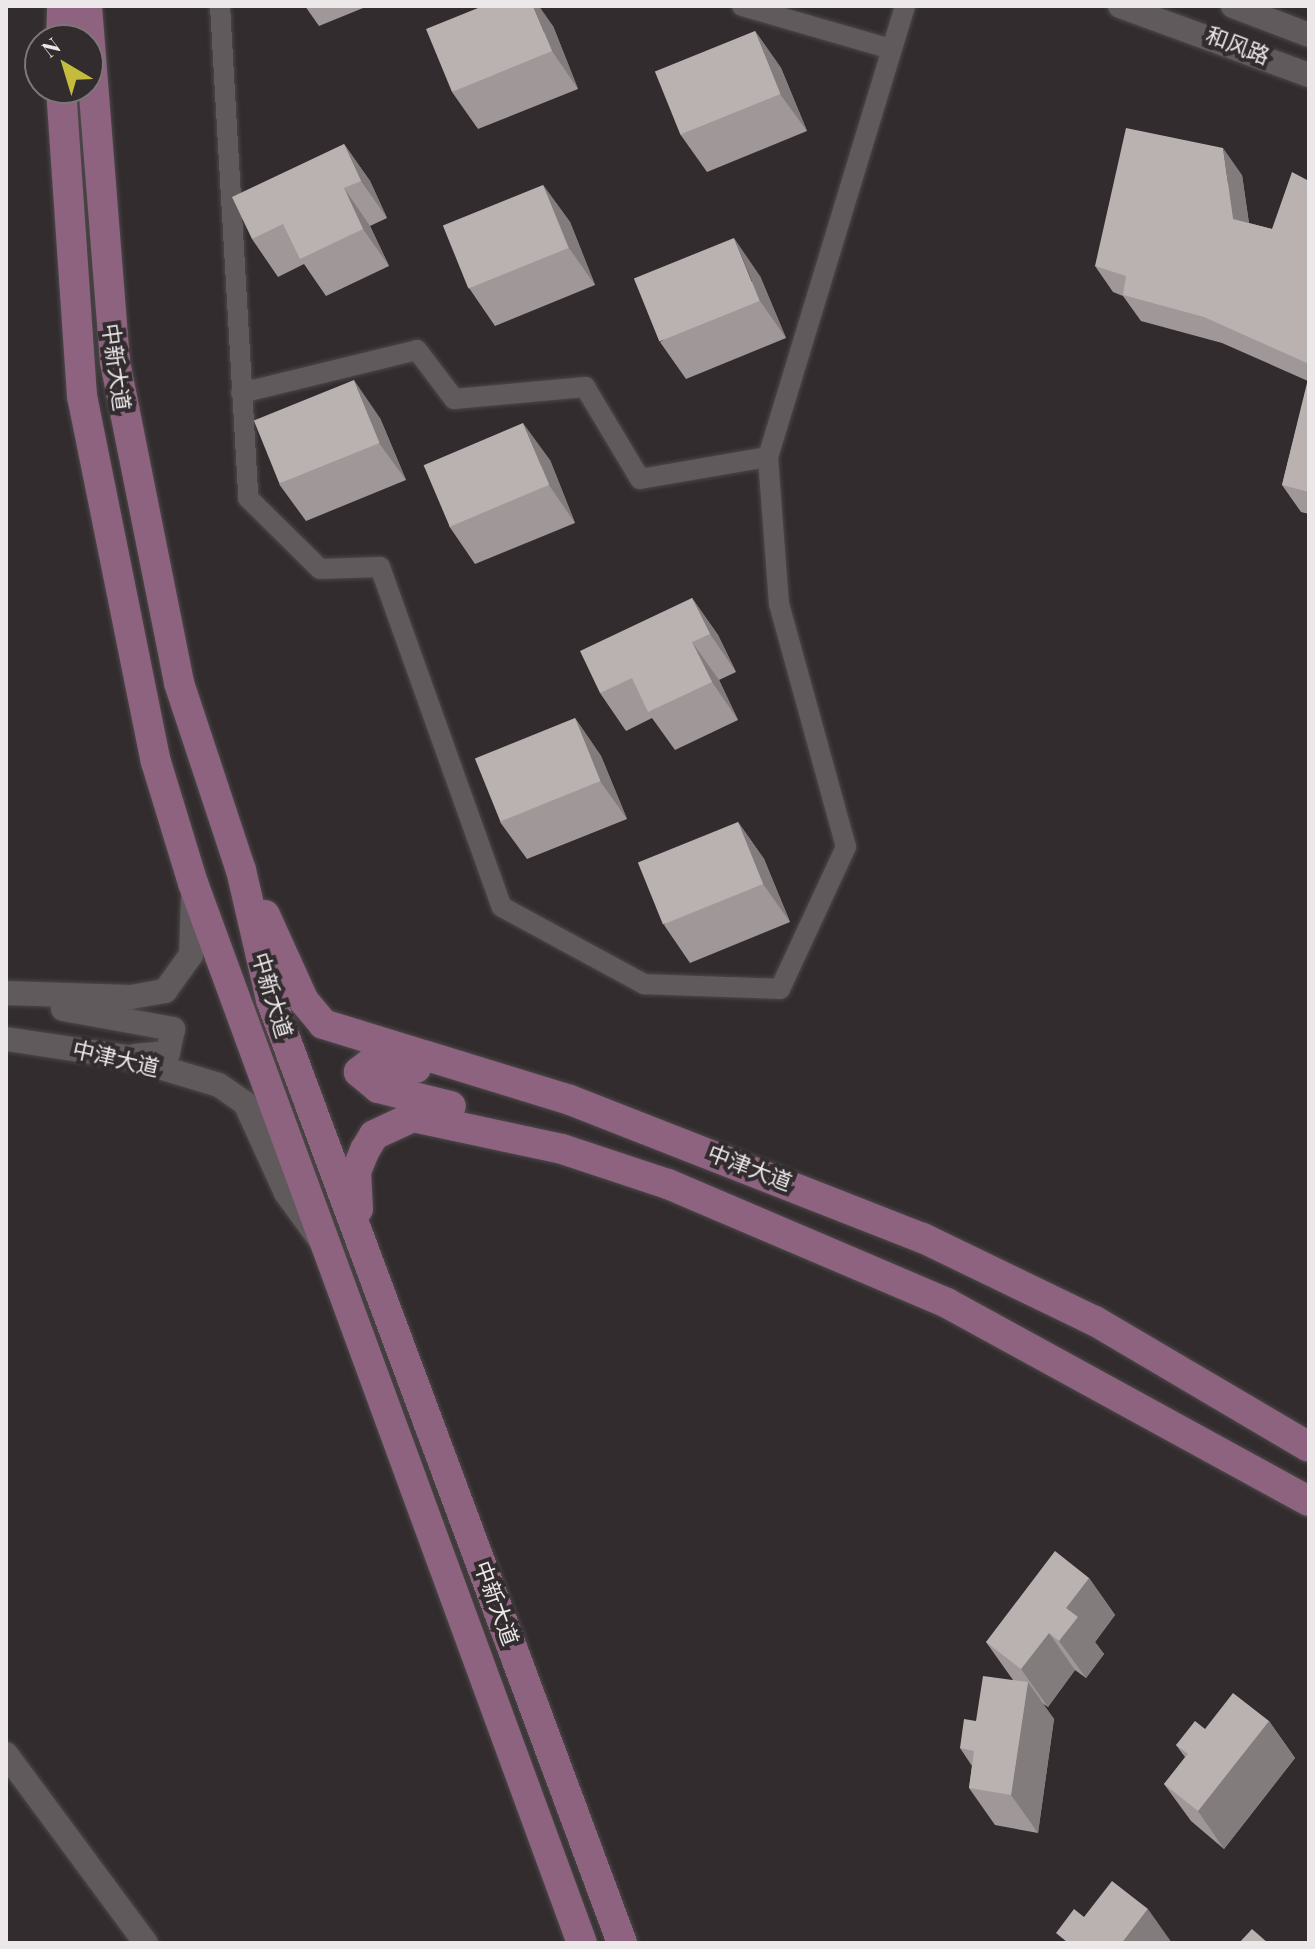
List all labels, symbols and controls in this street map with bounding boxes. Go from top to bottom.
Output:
street label: 和风路 [1202,21,1274,69]
north arrow [24,24,104,104]
text: N [35,30,66,63]
street label: 中新大道 [98,322,136,412]
street label: 中新大道 [248,949,298,1041]
street label: 中津大道 [70,1035,162,1081]
street label: 中津大道 [704,1139,796,1195]
street label: 中新大道 [470,1557,524,1649]

